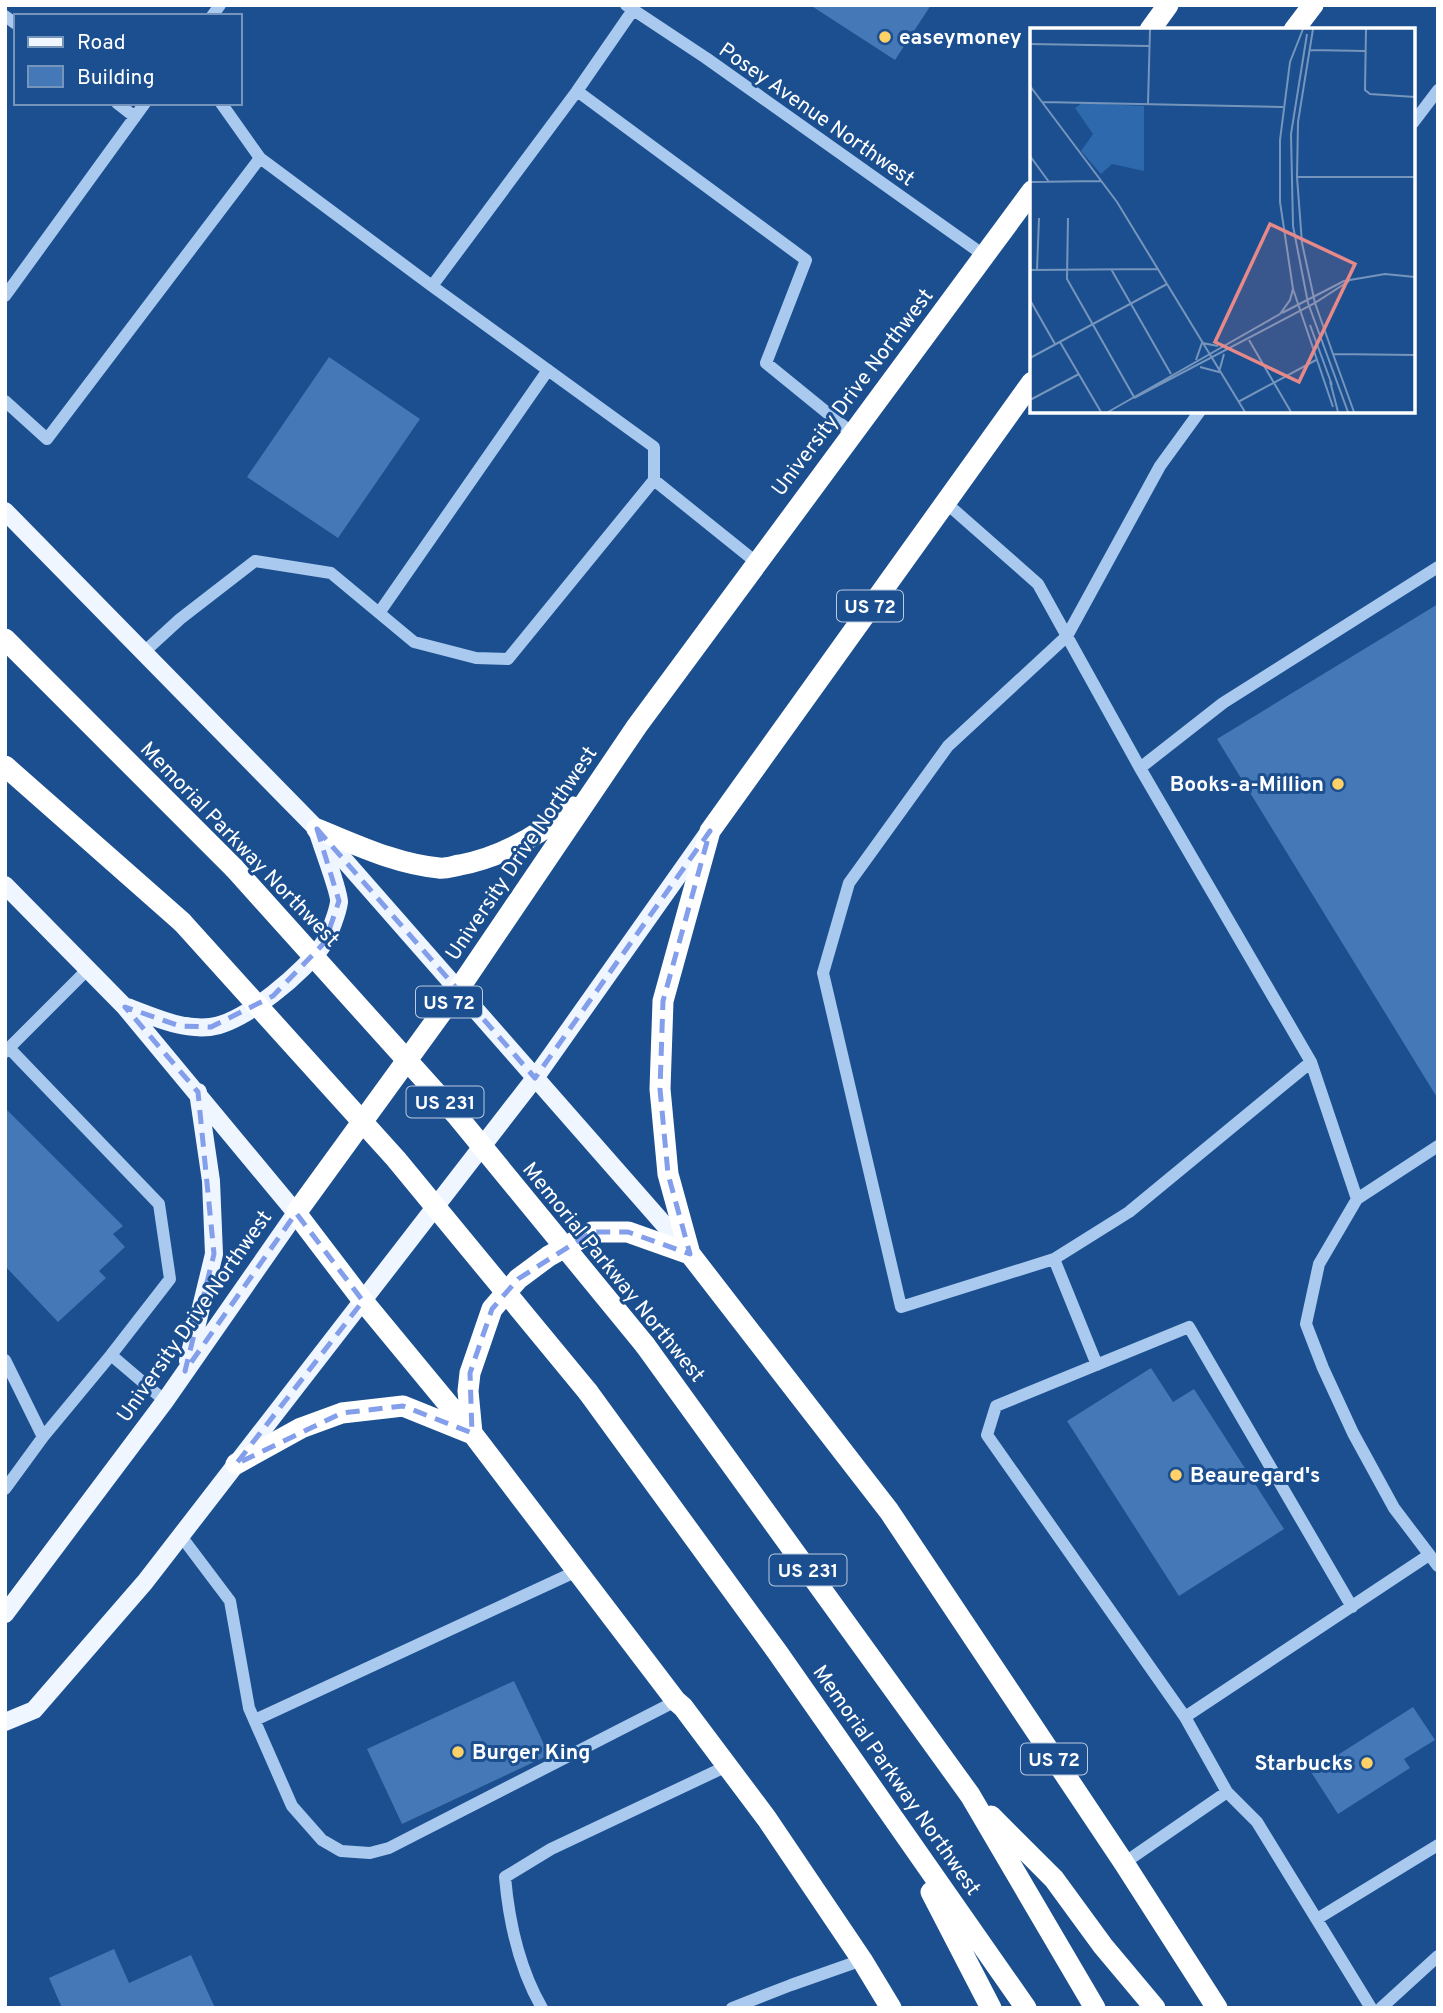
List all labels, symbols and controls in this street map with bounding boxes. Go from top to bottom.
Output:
legend [14,14,242,105]
place label: easeymoney [899,25,1022,52]
inset map [1030,28,1415,413]
marker: easeymoney [877,29,893,45]
text: Road [77,30,126,57]
street label: Posey Avenue Northwest [713,37,919,193]
text: Building [77,65,155,92]
street label: University Drive Northwest [766,284,940,502]
road number: US 72 [837,590,903,622]
street label: Memorial Parkway Northwest [134,737,344,954]
street label: University Drive Northwest [440,741,604,966]
place label: Books-a-Million [1170,772,1324,799]
marker: Books-a-Million [1330,776,1346,792]
road number: US 72 [416,986,482,1018]
road number: US 231 [406,1086,484,1118]
street label: Memorial Parkway Northwest [516,1157,710,1389]
street label: University Drive Northwest [112,1206,279,1428]
place label: Beauregard's [1190,1463,1320,1490]
marker: Beauregard's [1168,1467,1184,1483]
road number: US 231 [770,1554,846,1586]
street label: Memorial Parkway Northwest [806,1660,986,1901]
place label: Burger King [472,1740,590,1767]
marker: Burger King [450,1744,466,1760]
road number: US 72 [1021,1744,1087,1774]
place label: Starbucks [1254,1751,1353,1778]
marker: Starbucks [1359,1755,1375,1771]

